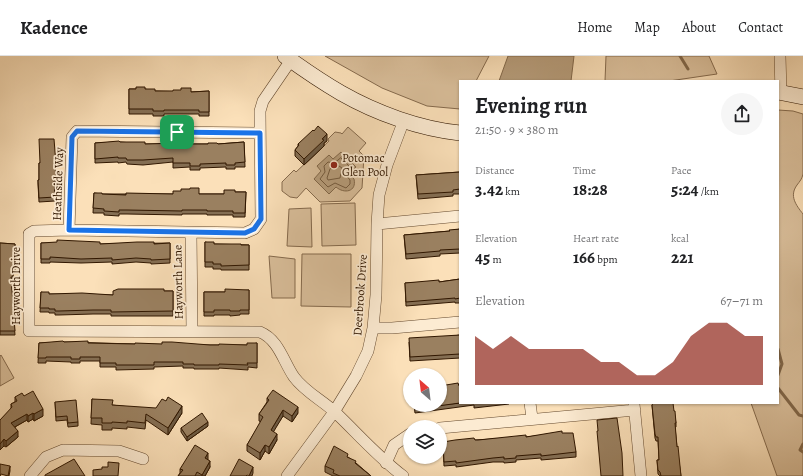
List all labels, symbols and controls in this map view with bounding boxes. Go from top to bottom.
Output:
text: Kadence [20,15,88,41]
text: Home [577,18,612,37]
text: Map [634,18,660,37]
text: About [682,18,716,37]
text: Contact [738,18,783,37]
text: Evening run [475,91,587,121]
button: share [721,93,763,135]
pin [160,115,194,149]
icon: arrive [166,121,188,143]
text: 21:50 · 9 × 380 m [475,121,559,138]
street label: Heathside Way [49,146,67,221]
place label: Potomac Glen Pool [342,150,388,180]
marker: Potomac Glen Pool [329,160,339,170]
text: Distance [475,163,514,178]
text: Time [573,163,596,178]
text: Pace [671,163,691,178]
text: 3.42 [475,178,503,201]
text: 18:28 [573,178,608,201]
text: 5:24 [671,178,699,201]
text: km [503,184,520,199]
text: /km [699,184,719,199]
text: Elevation [475,231,517,246]
text: Heart rate [573,231,619,246]
text: kcal [671,231,689,246]
street label: Hayworth Lane [169,244,187,320]
text: 45 [475,246,490,269]
text: 166 [573,246,595,269]
text: 221 [671,246,694,269]
street label: Hayworth Drive [8,247,24,325]
text: m [490,252,502,267]
text: bpm [595,252,618,267]
street label: Deerbrook Drive [349,254,371,336]
text: Elevation [475,292,525,309]
text: 67–71 m [720,292,763,309]
north arrow [403,368,447,412]
map controls [403,368,447,464]
button: layers [403,420,447,464]

